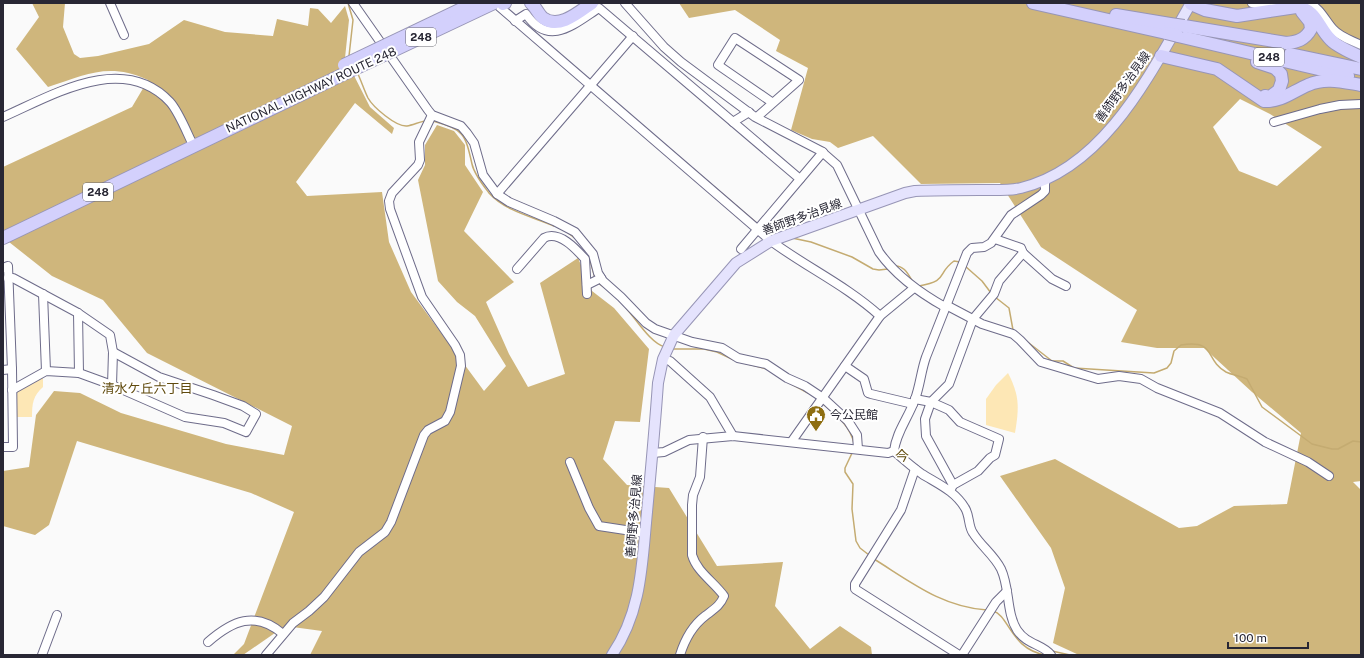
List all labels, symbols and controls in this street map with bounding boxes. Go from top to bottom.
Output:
road number: 248 [406,28,436,46]
street label: NATIONAL HIGHWAY ROUTE 248 [224,44,399,136]
road number: 248 [1254,48,1284,66]
street label: 善師野多治見線 [1093,49,1153,125]
road number: 248 [83,183,113,201]
street label: 善師野多治見線 [760,196,844,238]
district label: 清水ケ丘六丁目 [101,381,193,396]
public building icon: 今公民館 [805,404,827,432]
place label: 今公民館 [830,408,878,422]
district label: 今 [895,448,909,464]
street label: 善師野多治見線 [623,474,645,558]
scale bar [1228,624,1308,650]
text: 100 m [1234,631,1267,645]

